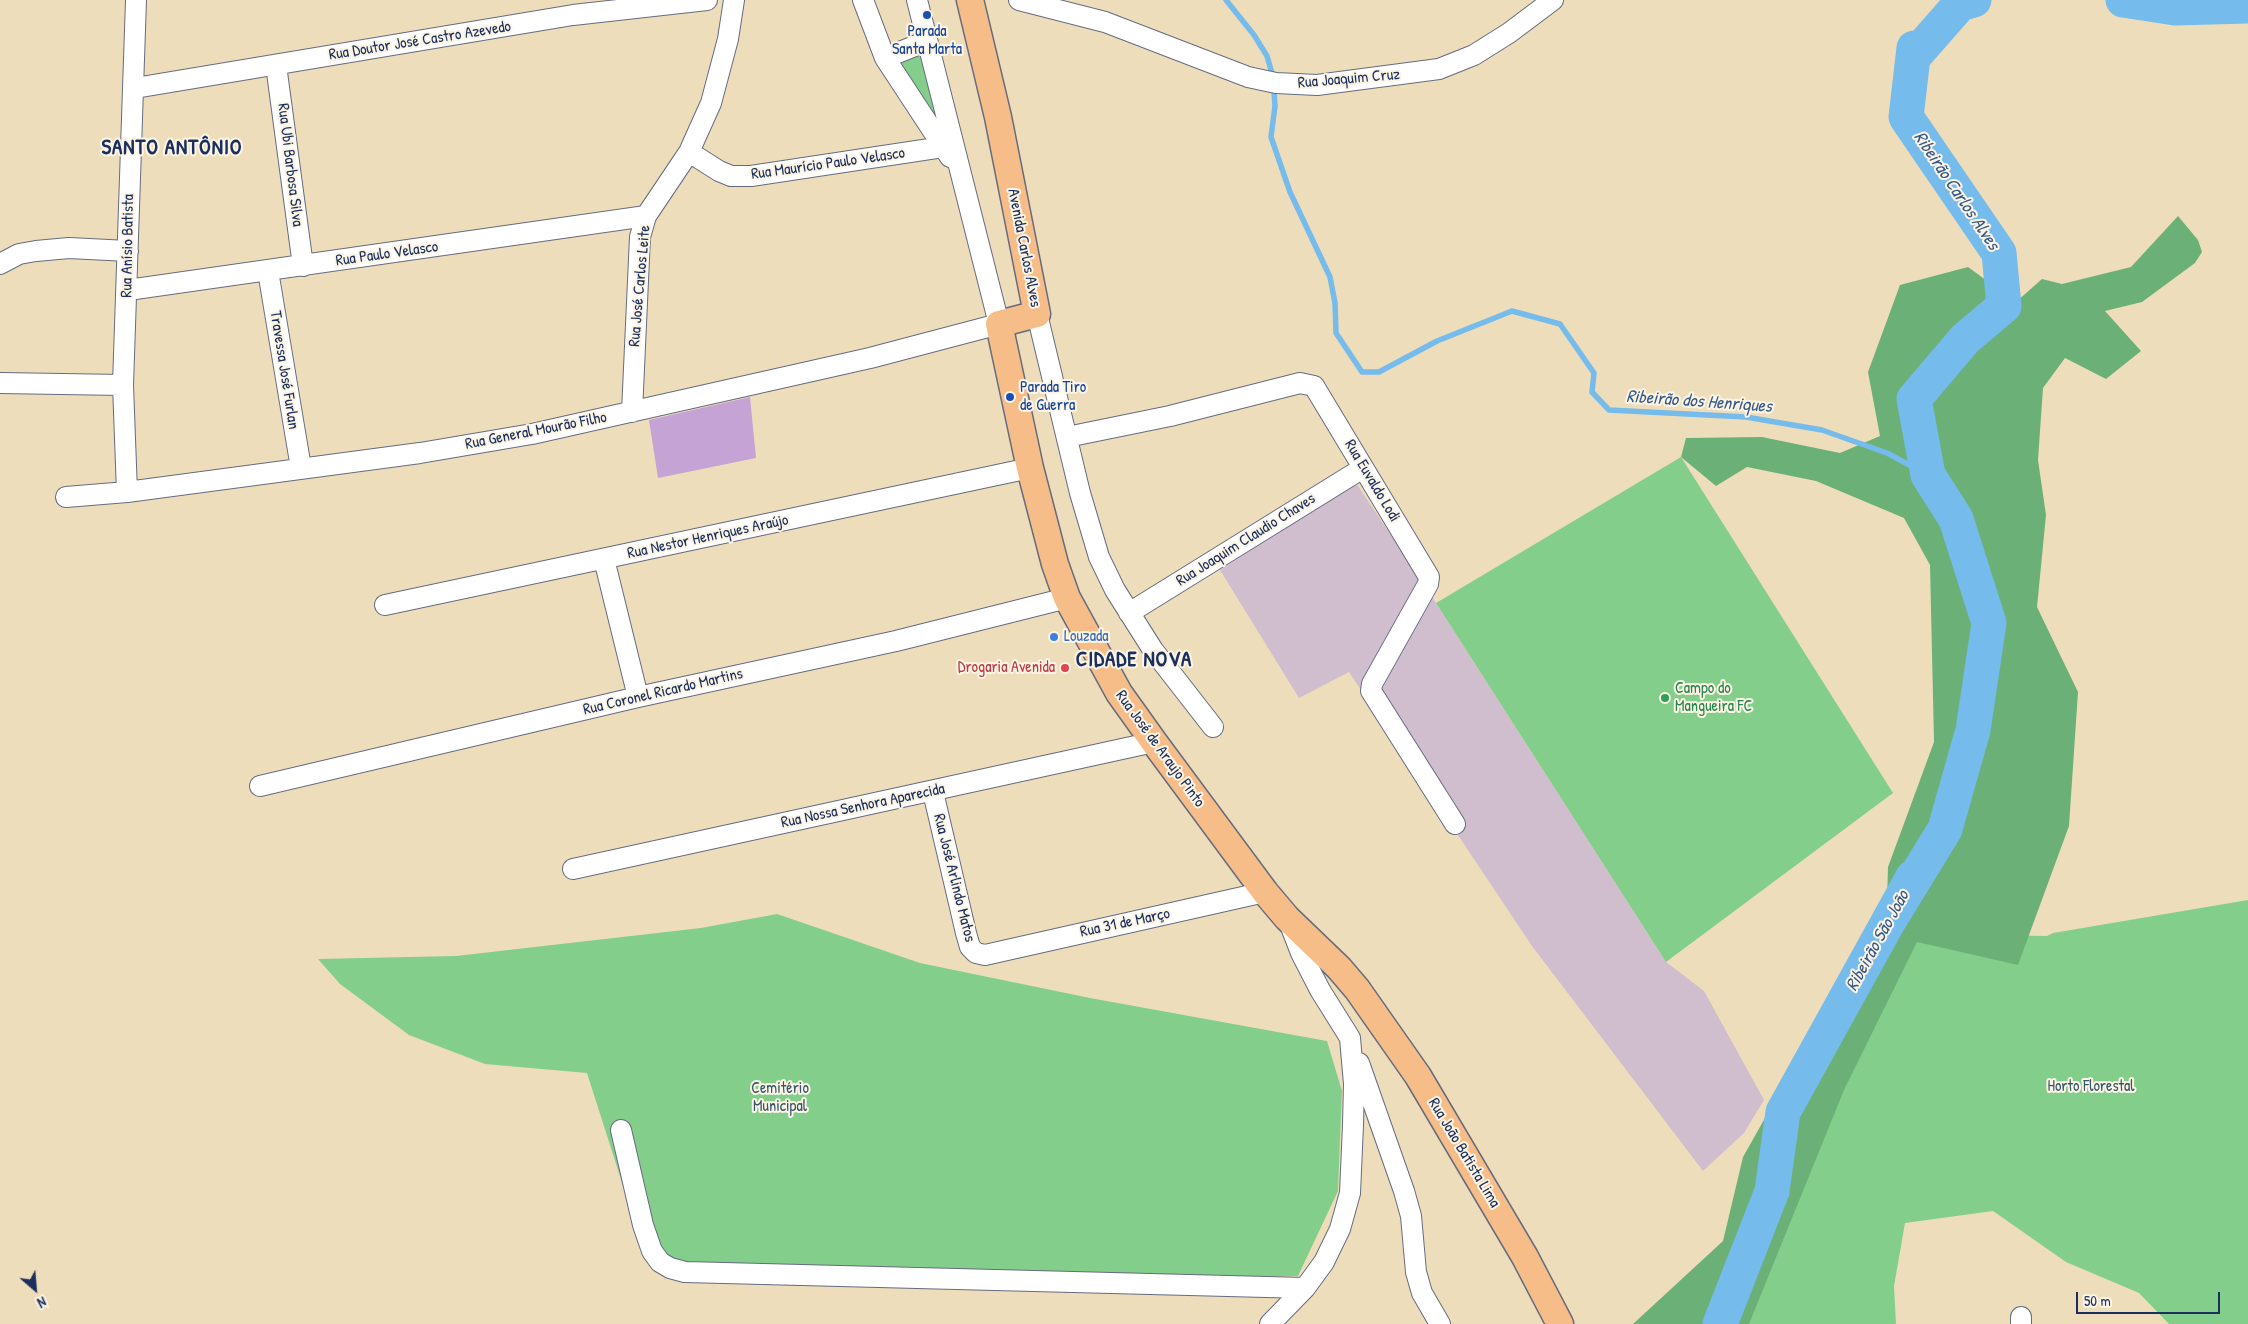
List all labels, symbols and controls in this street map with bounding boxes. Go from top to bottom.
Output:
marker: Parada Santa Marta [921,9,933,21]
street label: Rua Doutor José Castro Azevedo [328,17,512,65]
place label: Parada Santa Marta [892,22,962,60]
street label: Rua Joaquim Cruz [1297,65,1401,93]
street label: Rua Ubi Barbosa Silva [273,102,307,228]
water label: Ribeirão Carlos Alves [1908,128,2004,254]
district label: SANTO ANTÔNIO [100,135,244,161]
street label: Rua Maurício Paulo Velasco [750,144,906,184]
street label: Avenida Carlos Alves [1003,187,1045,309]
street label: Rua Anísio Batista [117,194,139,298]
street label: Rua José Carlos Leite [625,225,655,347]
street label: Rua Paulo Velasco [335,237,439,271]
street label: Travessa José Furlan [265,309,303,431]
place label: Parada Tiro de Guerra [1020,378,1086,416]
water label: Ribeirão dos Henriques [1625,386,1773,418]
marker: Parada Tiro de Guerra [1004,391,1016,403]
street label: Rua General Mourão Filho [464,408,608,454]
street label: Rua Euvaldo Lodi [1340,436,1404,526]
street label: Rua Joaquim Claudio Chaves [1173,489,1319,591]
street label: Rua Nestor Henriques Araújo [626,511,790,563]
place label: Louzada [1064,627,1108,647]
marker: Louzada [1048,631,1060,643]
district label: CIDADE NOVA [1074,647,1194,673]
place label: Drogaria Avenida [958,658,1055,678]
marker: Drogaria Avenida [1059,662,1071,674]
street label: Rua Coronel Ricardo Martins [581,664,745,720]
place label: Campo do Mangueira FC [1675,679,1752,717]
street label: Rua José de Araujo Pinto [1111,687,1209,811]
marker: Campo do Mangueira FC [1659,692,1671,704]
street label: Rua Nossa Senhora Aparecida [779,779,947,833]
street label: Rua José Arlindo Matos [929,812,979,944]
water label: Ribeirão São João [1842,887,1914,995]
street label: Rua 31 de Março [1078,904,1172,942]
park label: Horto Florestal [2047,1077,2135,1097]
park label: Cemitério Municipal [751,1079,809,1117]
street label: Rua João Batista Lima [1424,1095,1504,1211]
north arrow [10,1264,60,1314]
scale bar [2078,1282,2222,1314]
text: 50 m [2084,1290,2111,1311]
text: N [34,1293,50,1313]

